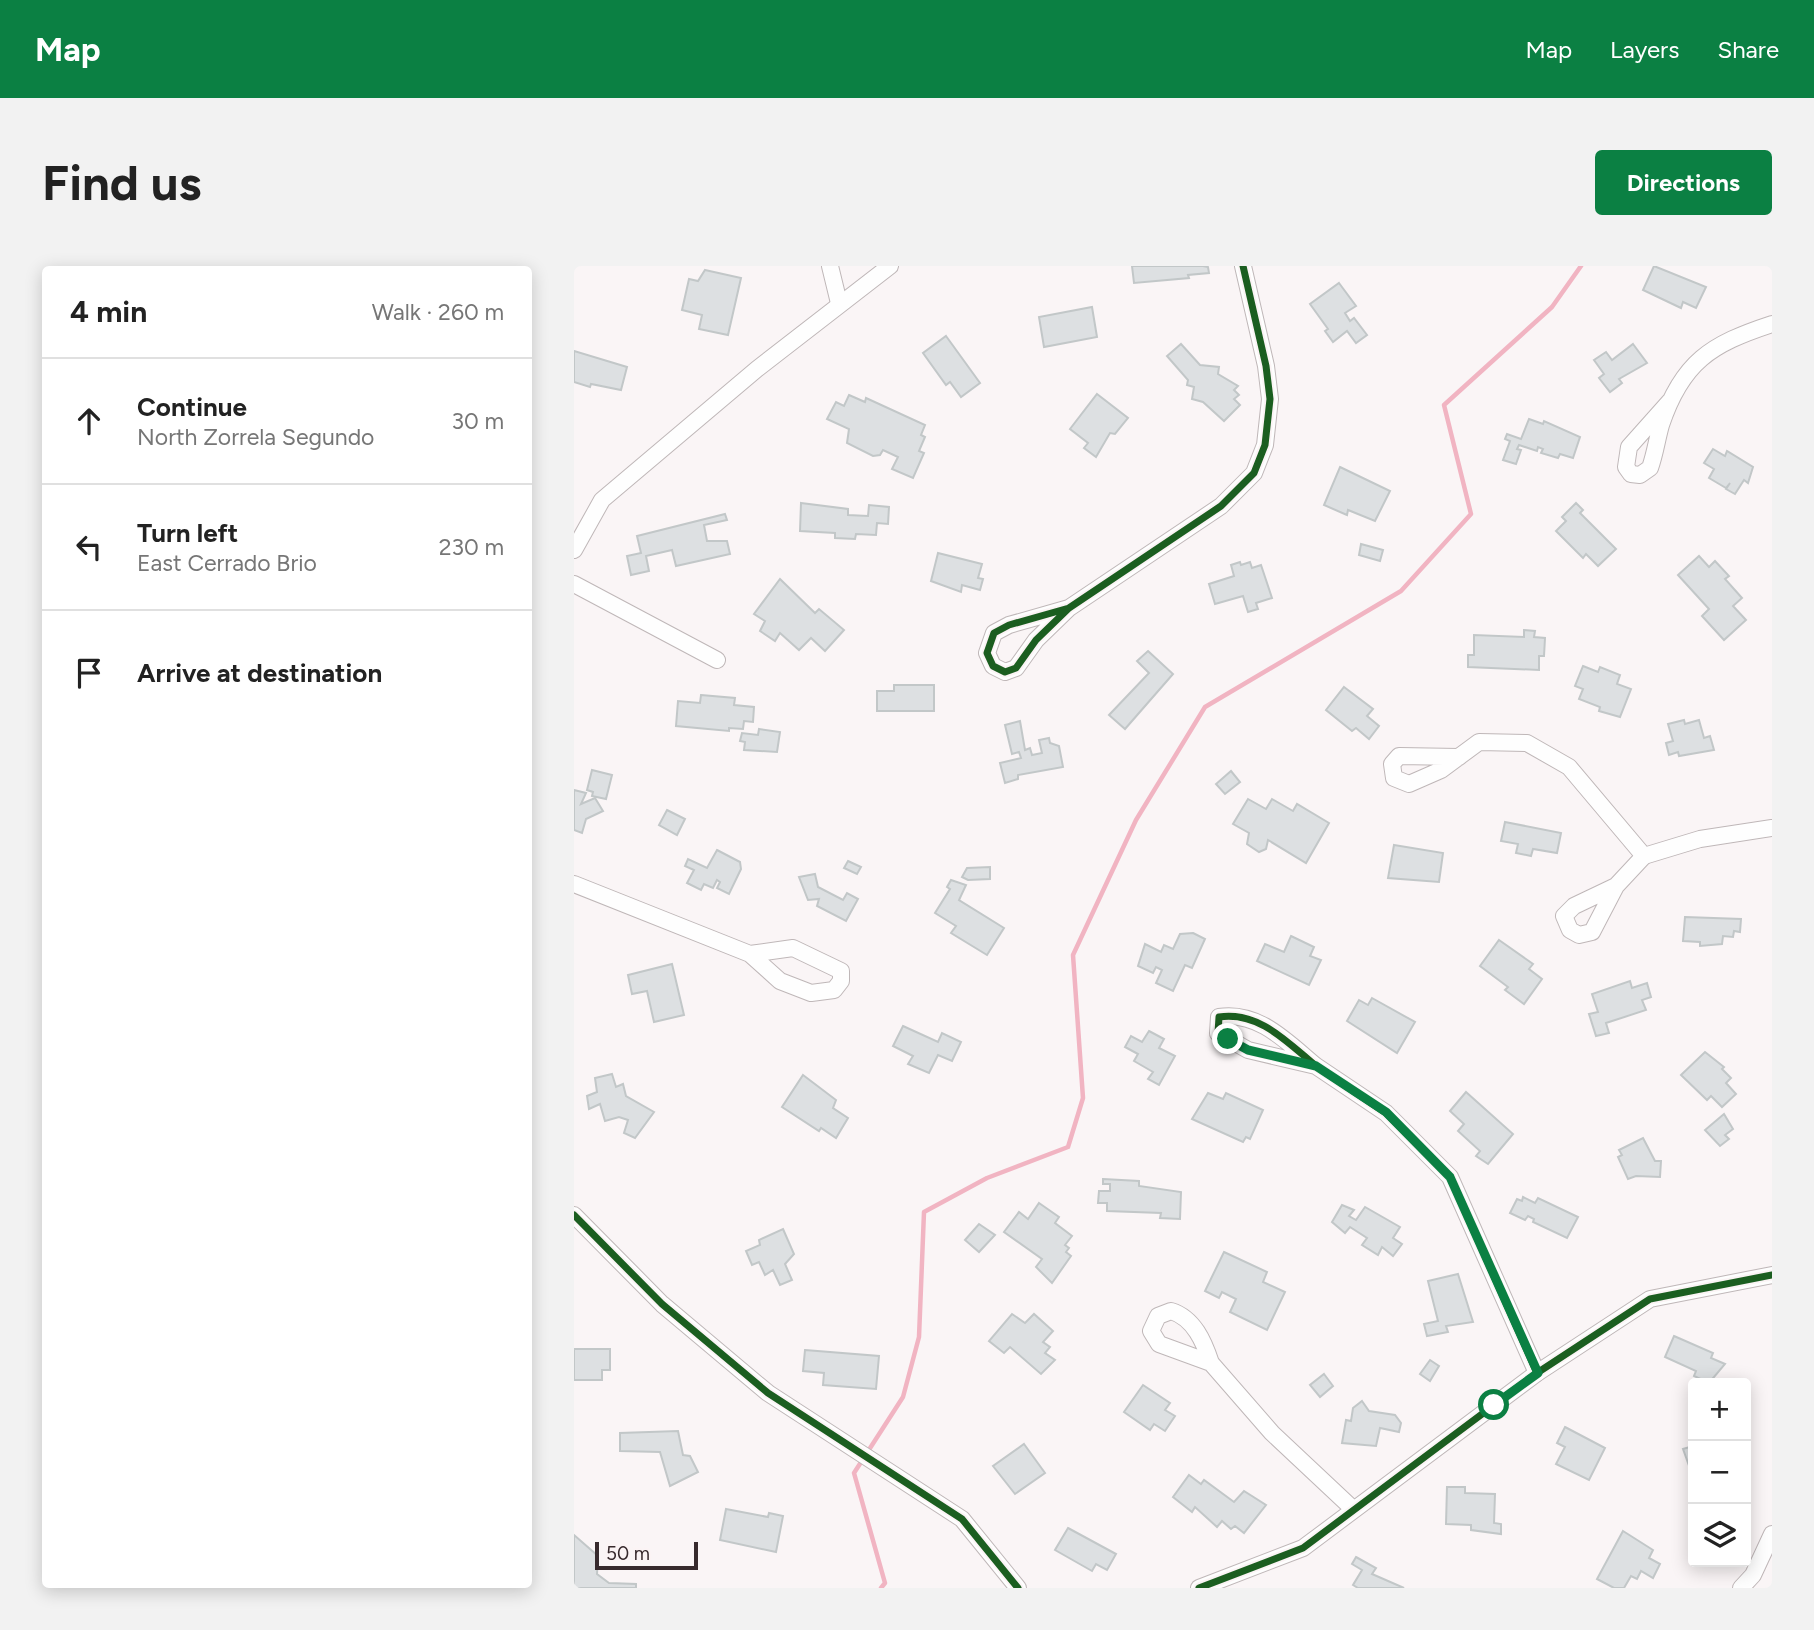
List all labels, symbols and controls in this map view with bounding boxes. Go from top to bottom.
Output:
text: Map [35,30,101,69]
text: Map [1525,35,1572,64]
text: Layers [1610,35,1679,64]
text: Share [1717,35,1779,64]
button: Directions [1595,150,1772,215]
text: Find us [42,153,201,212]
text: 4 min [70,293,147,330]
text: Walk · 260 m [372,298,504,326]
text: Continue [137,391,247,423]
icon: ahead [70,402,108,440]
text: 30 m [451,407,504,435]
text: North Zorrela Segundo [137,423,374,451]
text: Turn left [137,517,238,549]
icon: left [70,528,108,566]
text: 230 m [439,533,504,561]
text: East Cerrado Brio [137,549,317,577]
icon: arrive [70,654,108,692]
text: Arrive at destination [137,657,382,689]
route end [1212,1023,1243,1054]
map controls [1688,1378,1751,1567]
button: + [1688,1378,1751,1441]
route start [1478,1389,1509,1420]
button: − [1688,1441,1751,1504]
button: layers [1688,1504,1751,1567]
scale bar [595,1539,698,1571]
text: 50 m [606,1542,650,1565]

